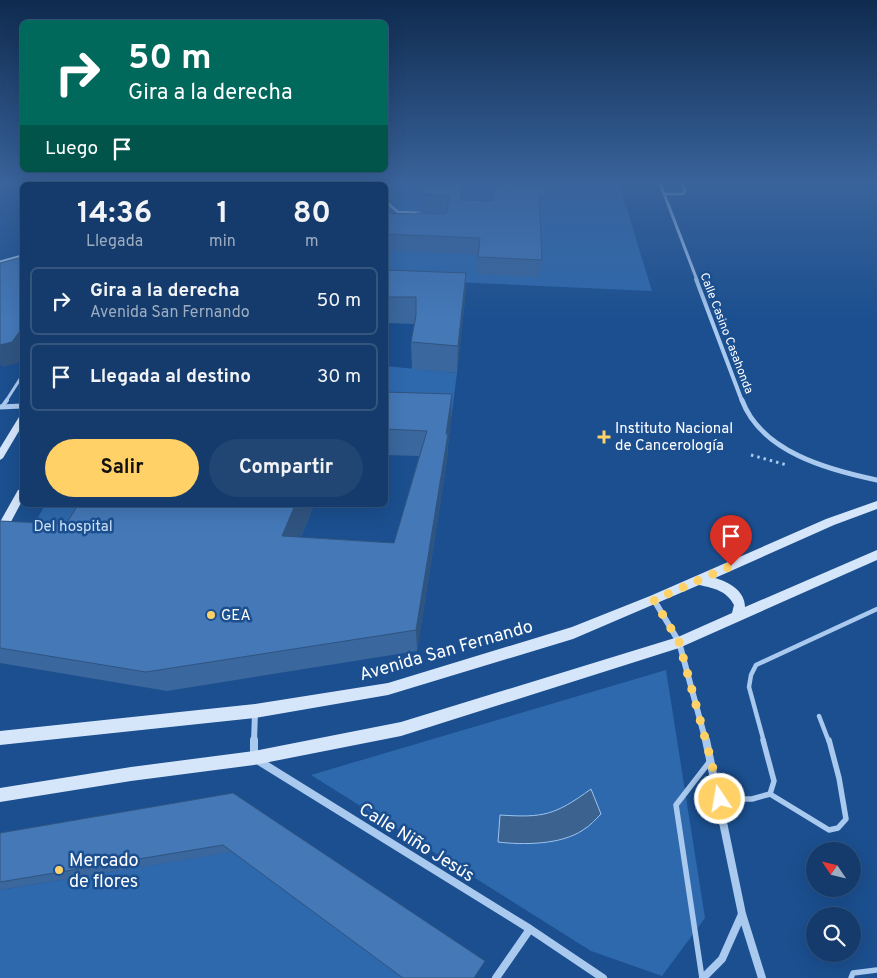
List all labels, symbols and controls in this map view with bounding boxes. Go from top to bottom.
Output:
text: 50 m [128,37,212,81]
icon: right [45,40,110,105]
text: Gira a la derecha [128,80,293,107]
icon: arrive [108,135,136,163]
text: Luego [45,137,98,161]
text: 14:36 [77,196,152,233]
text: 1 [216,196,228,233]
text: 80 [293,196,331,233]
text: Llegada [86,232,143,252]
text: min [209,232,236,252]
text: m [305,232,319,252]
street label: Calle Casino Casahonda [696,271,757,396]
text: Gira a la derecha [90,279,240,303]
icon: right [47,287,75,315]
text: 50 m [316,289,361,313]
text: Avenida San Fernando [90,303,250,323]
icon: arrive [47,363,75,391]
text: Llegada al destino [90,365,251,389]
text: 30 m [317,365,361,389]
place label: Instituto Nacional de Cancerología [615,420,733,456]
marker: Instituto Nacional de Cancerología [597,430,611,444]
button: Salir [45,439,199,497]
button: Compartir [209,439,363,497]
pin [710,515,752,566]
park label: Del hospital [33,518,113,537]
icon: arrive [717,522,745,550]
place label: GEA [221,607,251,626]
marker: GEA [205,609,217,621]
street label: Avenida San Fernando [357,616,536,687]
position arrow [693,772,745,824]
street label: Calle Niño Jesús [354,798,478,888]
north arrow [806,842,861,898]
map controls [806,842,861,962]
place label: Mercado de flores [69,850,139,894]
marker: Mercado de flores [53,864,65,876]
button: search [806,907,861,962]

